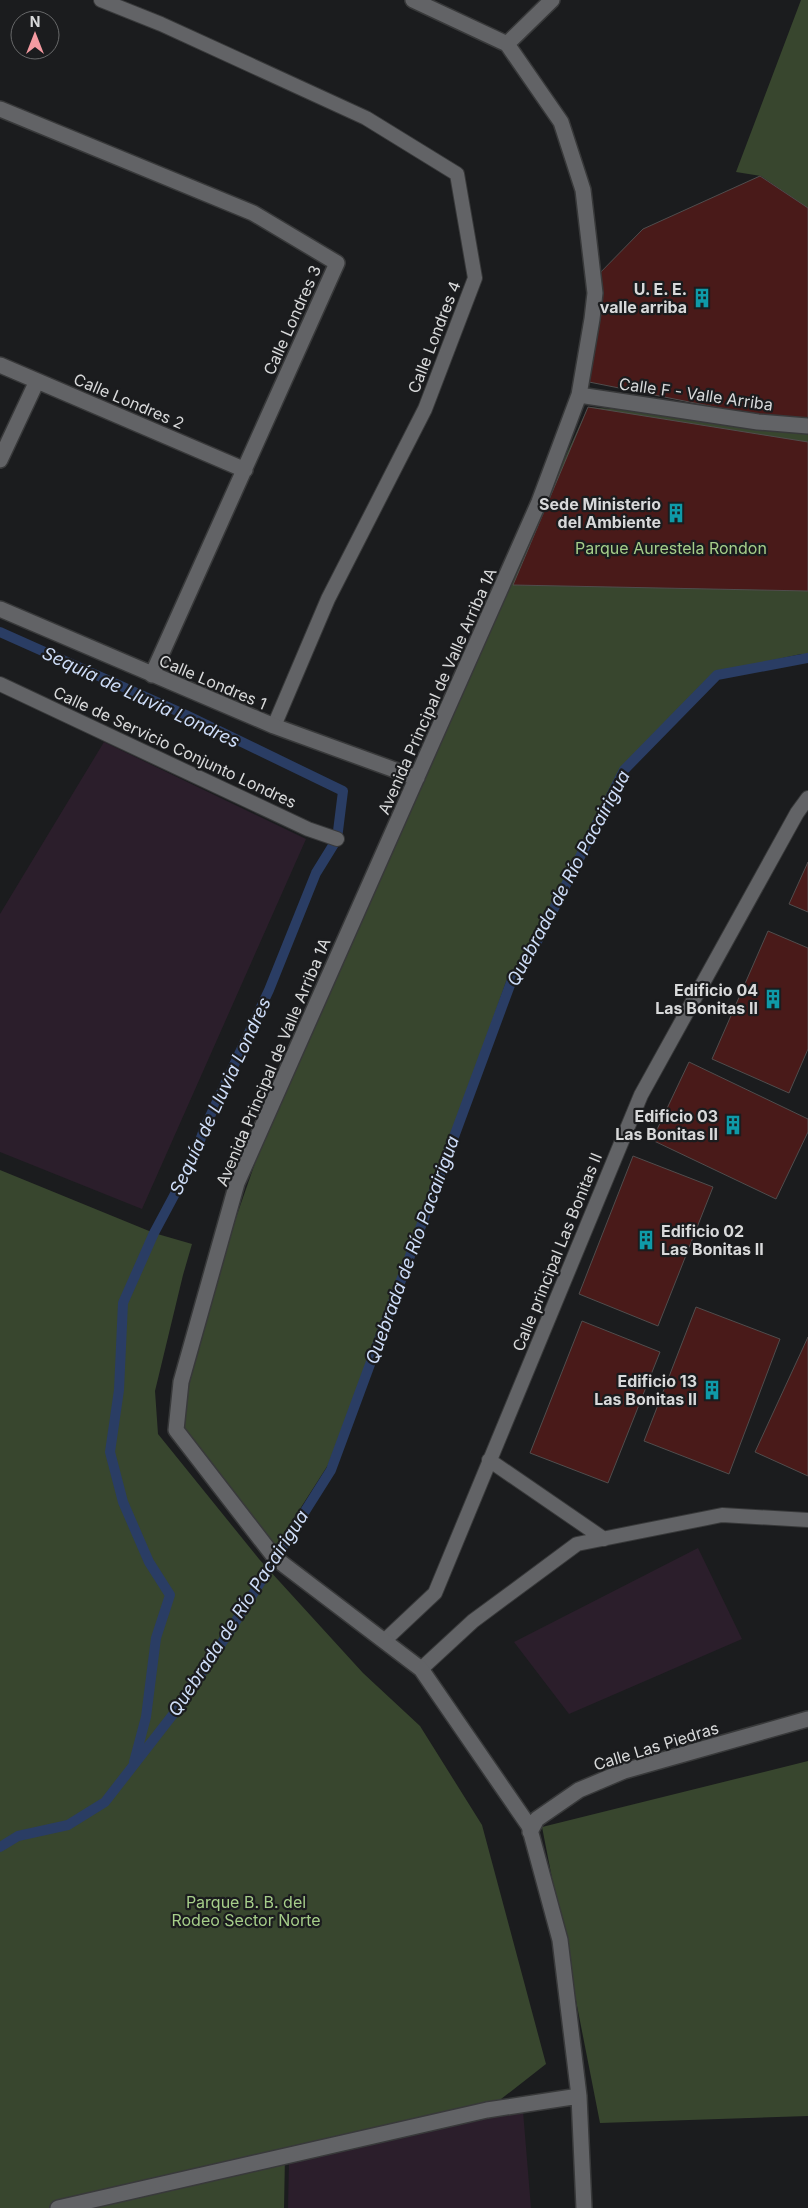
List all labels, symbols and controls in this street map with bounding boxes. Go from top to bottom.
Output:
north arrow [10,10,60,60]
text: N [30,13,40,30]
street label: Calle Londres 3 [259,262,325,378]
street label: Calle Londres 4 [403,278,465,396]
place label: U. E. E. valle arriba [600,279,687,317]
building icon: U. E. E. valle arriba [691,287,713,309]
street label: Calle Londres 2 [71,369,187,433]
street label: Calle F - Valle Arriba [618,373,774,415]
place label: Sede Ministerio del Ambiente [539,494,661,532]
building icon: Sede Ministerio del Ambiente [665,502,687,524]
park label: Parque Aurestela Rondon [575,538,767,558]
street label: Avenida Principal de Valle Arriba 1A [373,565,501,817]
water label: Sequía de Lluvia Londres [39,642,243,752]
street label: Calle Londres 1 [156,650,270,714]
street label: Calle de Servicio Conjunto Londres [50,682,300,812]
water label: Quebrada de Río Pacairigua [502,767,634,989]
street label: Avenida Principal de Valle Arriba 1A [212,935,334,1189]
place label: Edificio 04 Las Bonitas II [655,980,758,1018]
building icon: Edificio 04 Las Bonitas II [762,988,784,1010]
water label: Sequía de Lluvia Londres [165,994,275,1198]
place label: Edificio 03 Las Bonitas II [615,1106,718,1144]
building icon: Edificio 03 Las Bonitas II [722,1114,744,1136]
water label: Quebrada de Río Pacairigua [361,1133,463,1367]
street label: Calle principal Las Bonitas II [508,1150,606,1354]
place label: Edificio 02 Las Bonitas II [661,1221,764,1259]
building icon: Edificio 02 Las Bonitas II [635,1229,657,1251]
place label: Edificio 13 Las Bonitas II [594,1371,697,1409]
building icon: Edificio 13 Las Bonitas II [701,1379,723,1401]
water label: Quebrada de Río Pacairigua [164,1506,312,1720]
street label: Calle Las Piedras [591,1717,721,1775]
park label: Parque B. B. del Rodeo Sector Norte [171,1892,321,1930]

